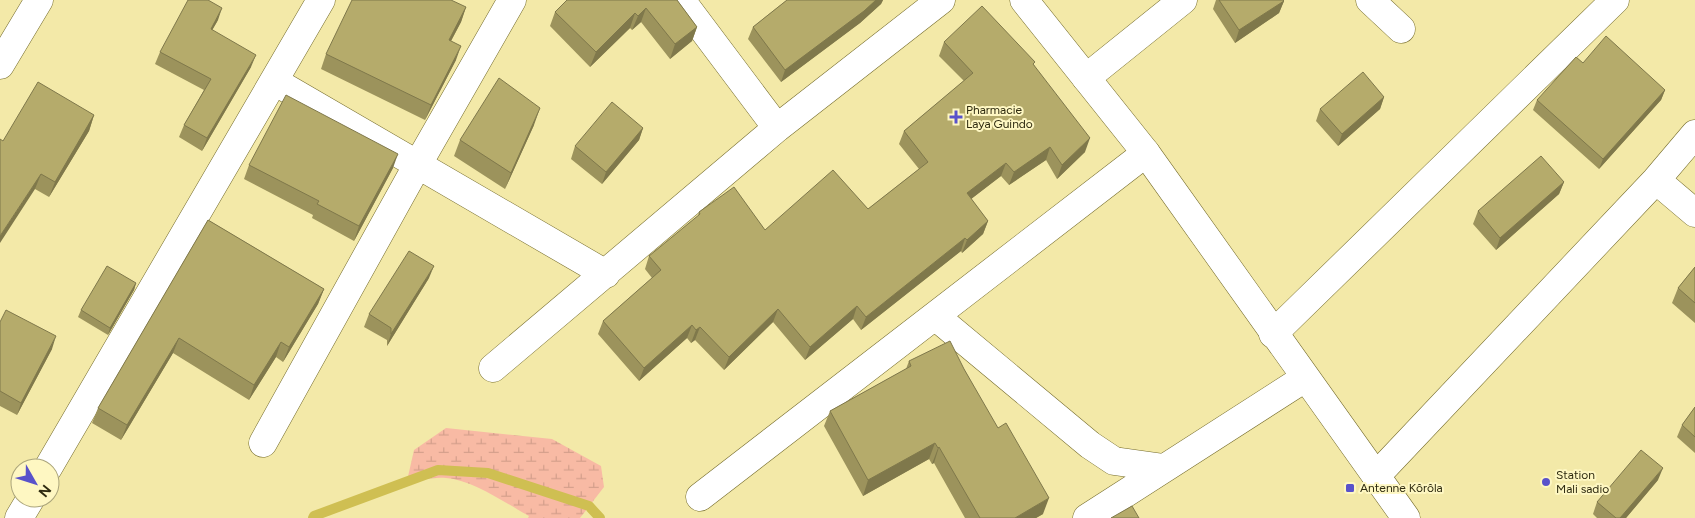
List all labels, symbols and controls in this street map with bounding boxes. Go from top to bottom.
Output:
place label: Pharmacie Laya Guindo [966,103,1033,131]
marker: Pharmacie Laya Guindo [950,111,962,123]
north arrow [10,458,60,508]
place label: Station Mali sadio [1556,468,1609,496]
marker: Station Mali sadio [1540,476,1552,488]
text: N [35,481,55,500]
place label: Antenne Kôrôla [1360,481,1443,495]
marker: Antenne Kôrôla [1344,482,1356,494]

